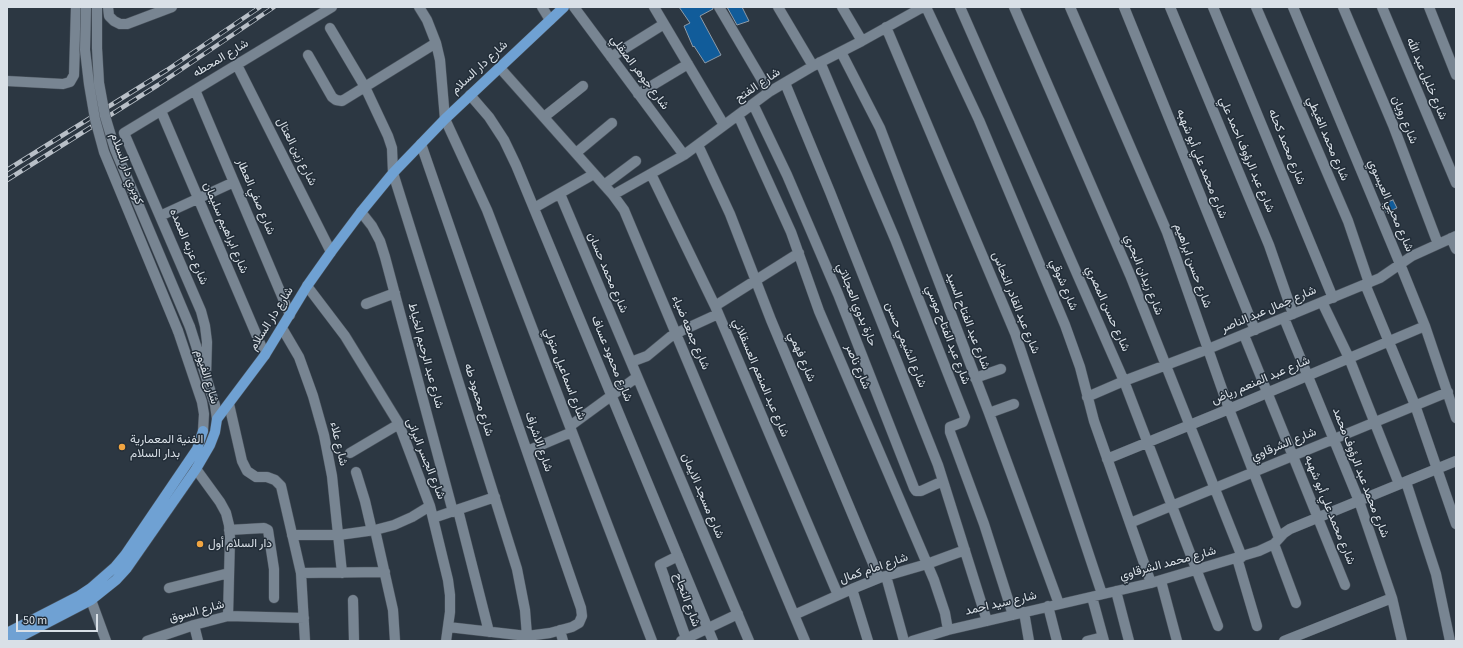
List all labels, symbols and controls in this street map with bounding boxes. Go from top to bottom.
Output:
street label: شارع جوهر الصقلي [606,33,672,113]
street label: شارع خليل عبد الله [1402,36,1450,122]
street label: شارع المحطه [191,37,251,81]
street label: شارع دار السلام [449,38,511,98]
street label: شارع الفتح [733,66,783,106]
street label: شارع رويان [1388,94,1420,146]
street label: شارع عبد الرؤوف احمد علي [1215,95,1277,215]
street label: شارع محمد الغيطي [1303,95,1351,183]
street label: شارع محمد علي أبو شهبه [1172,107,1230,221]
street label: شارع محمد كحله [1264,107,1308,187]
street label: شارع زين العتال [273,116,319,188]
street label: كوبري دار السلام [106,131,146,207]
street label: شارع صفي العطار [233,157,277,237]
street label: شارع محيي العيسوي [1364,158,1416,254]
street label: شارع ابراهيم سليمان [199,180,251,276]
street label: شارع عزبه العمده [165,207,211,287]
street label: شارع حسن ابراهيم [1170,222,1214,310]
street label: شارع محمد حسان [584,231,630,315]
street label: شارع زيدان البحري [1120,233,1166,317]
street label: شارع عبد القادر النحاس [988,250,1042,356]
street label: شارع شوقي [1046,257,1080,313]
street label: حارة بدوي العجلاتي [833,261,879,349]
street label: شارع حسن المصري [1082,264,1132,354]
street label: شارع عبد الفتاح السيد [942,270,992,372]
street label: شارع عبد الفتاح موسي [921,283,973,387]
street label: شارع جمال عبد الناصر [1219,283,1319,337]
street label: شارع دار السلام [247,285,297,353]
street label: شارع جمعه ضياء [668,294,712,372]
street label: شارع الشيمي حسن [881,300,929,390]
street label: شارع عبد الرحيم الخياط [404,302,446,410]
street label: شارع محمود عساف [587,314,635,404]
street label: شارع عبد المنعم العسقلاني [728,317,792,439]
street label: شارع اسماعيل متولي [540,326,588,422]
street label: شارع فهمي [784,330,818,384]
street label: شارع ناصر [841,342,873,392]
street label: شارع الفيوم [191,348,221,406]
street label: شارع عبد المنعم رياض [1210,354,1312,408]
street label: شارع محمود طه [460,362,496,438]
street label: شارع محمد عبد الرؤوف محمد [1329,406,1391,540]
street label: شارع الاشراف [521,410,555,474]
street label: شارع الجسر البرانى [402,416,448,502]
street label: شارع علاء [326,421,350,467]
street label: شارع الشرقاوي [1249,425,1319,465]
place label: الفنية المعمارية بدار السلام [130,433,203,461]
marker: الفنية المعمارية بدار السلام [117,442,127,452]
street label: شارع مسجد الايمان [677,451,727,541]
street label: شارع محمد علي أبو شهبه [1300,453,1358,567]
place label: دار السلام أول [208,537,272,551]
marker: دار السلام أول [195,539,205,549]
street label: شارع محمد الشرقاوي [1118,544,1218,584]
street label: شارع امام كمال [838,551,910,587]
street label: شارع النجاح [670,571,702,629]
street label: شارع سيد احمد [964,589,1038,619]
street label: شارع السوق [168,598,226,626]
scale bar [18,606,100,632]
text: 50 m [23,612,47,629]

